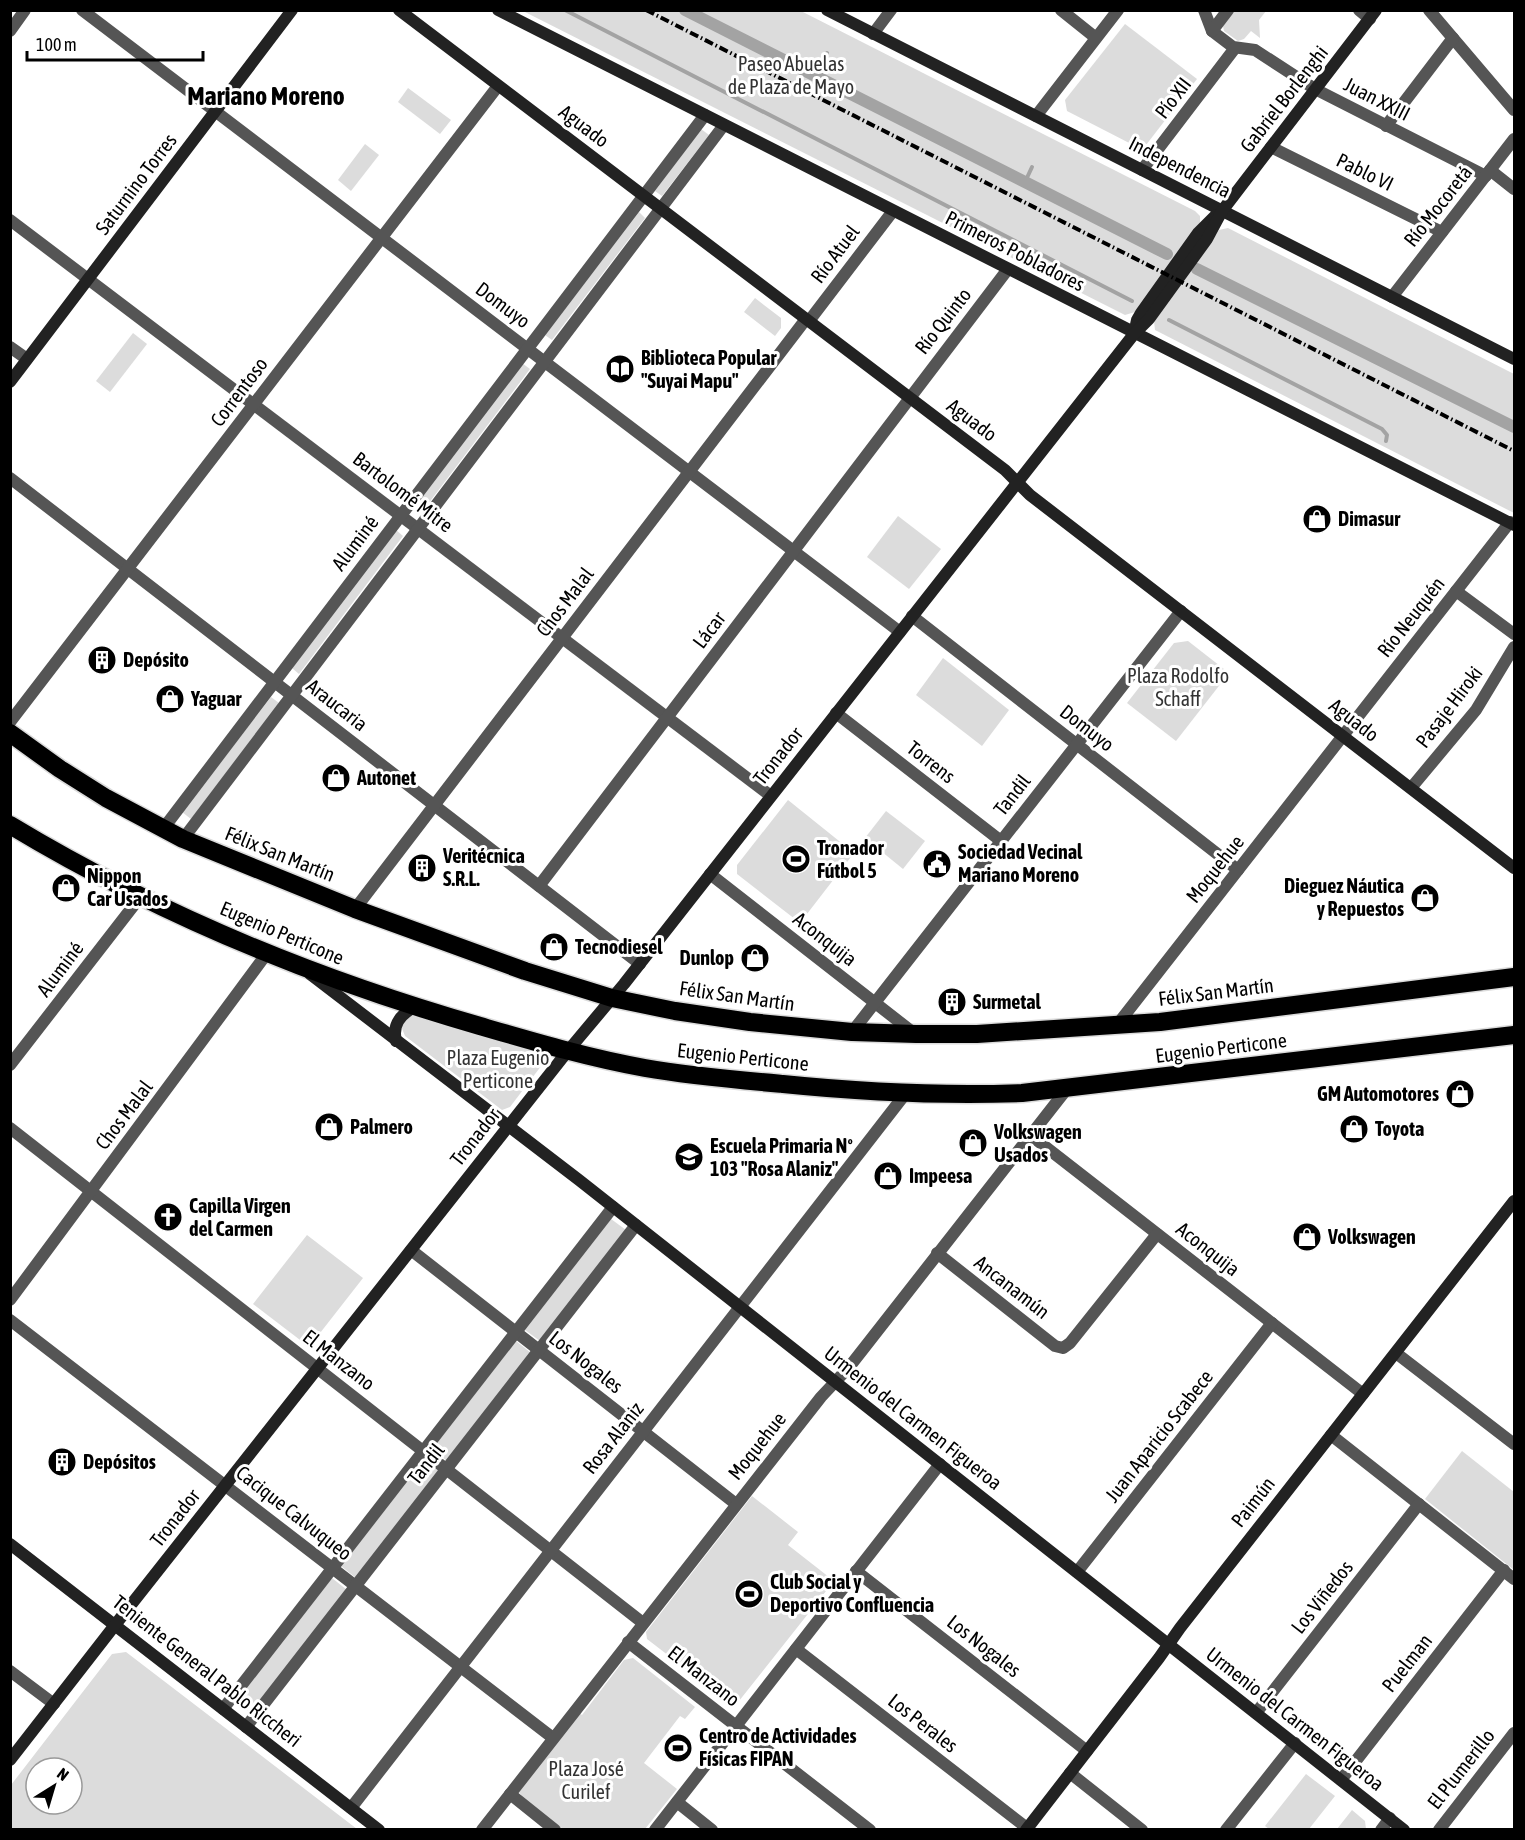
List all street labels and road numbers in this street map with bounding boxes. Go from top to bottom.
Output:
street label: Gabriel Borlenghi [1235,41,1332,156]
street label: Juan XXIII [1340,72,1414,125]
street label: Pío XII [1150,73,1195,123]
street label: Aguado [555,99,614,152]
street label: Saturnino Torres [90,129,181,239]
street label: Independencia [1125,131,1235,202]
street label: Pablo VI [1333,148,1397,195]
street label: Río Mocoretá [1399,161,1476,251]
street label: Primeros Pobladores [942,206,1089,296]
street label: Río Atuel [805,220,864,287]
street label: Domuyo [472,277,535,332]
street label: Río Quinto [910,283,975,358]
street label: Correntoso [205,353,272,431]
street label: Aguado [943,393,1002,446]
street label: Bartolomé Mitre [349,447,458,537]
street label: Aluminé [327,511,383,575]
street label: Chos Malal [531,562,598,641]
street label: Río Neuquén [1372,572,1449,661]
street label: Lácar [687,606,730,652]
street label: Pasaje Hiroki [1411,662,1487,752]
street label: Araucaria [302,674,372,735]
street label: Aguado [1325,693,1384,746]
street label: Domuyo [1056,699,1119,756]
street label: Tronador [748,721,808,789]
street label: Torrens [903,736,960,787]
street label: Tandil [988,769,1035,820]
street label: Félix San Martín [222,821,338,886]
street label: Moquehue [1181,830,1248,907]
street label: Eugenio Perticone [217,896,348,969]
street label: Aconquija [789,907,862,970]
street label: Aluminé [32,937,88,1001]
street label: Félix San Martín [1157,973,1275,1010]
street label: Félix San Martín [678,976,796,1015]
street label: Eugenio Perticone [1154,1028,1288,1067]
street label: Eugenio Perticone [676,1038,810,1075]
street label: Chos Malal [90,1075,157,1154]
street label: Tronador [445,1102,505,1170]
street label: Aconquija [1172,1217,1245,1280]
street label: Ancanamún [970,1250,1054,1323]
street label: El Manzano [299,1325,380,1395]
street label: Los Nogales [545,1326,628,1397]
street label: Urmenio del Carmen Figueroa [820,1341,1007,1494]
street label: Juan Aparicio Scabece [1100,1365,1217,1506]
street label: Rosa Alaniz [578,1397,648,1478]
street label: Moquehue [723,1407,790,1484]
street label: Tandil [402,1438,449,1489]
street label: Cacique Calvuqueo [232,1460,357,1565]
street label: Paimún [1226,1472,1279,1531]
street label: Tronador [145,1483,205,1551]
street label: Los Viñedos [1286,1556,1357,1638]
street label: Teniente General Pablo Riccheri [109,1590,306,1751]
street label: Los Nogales [943,1610,1026,1681]
street label: Puelman [1377,1629,1436,1696]
street label: El Manzano [664,1641,745,1711]
street label: Urmenio del Carmen Figueroa [1202,1642,1389,1795]
street label: Los Perales [884,1688,963,1757]
street label: El Plumerillo [1422,1724,1499,1813]

